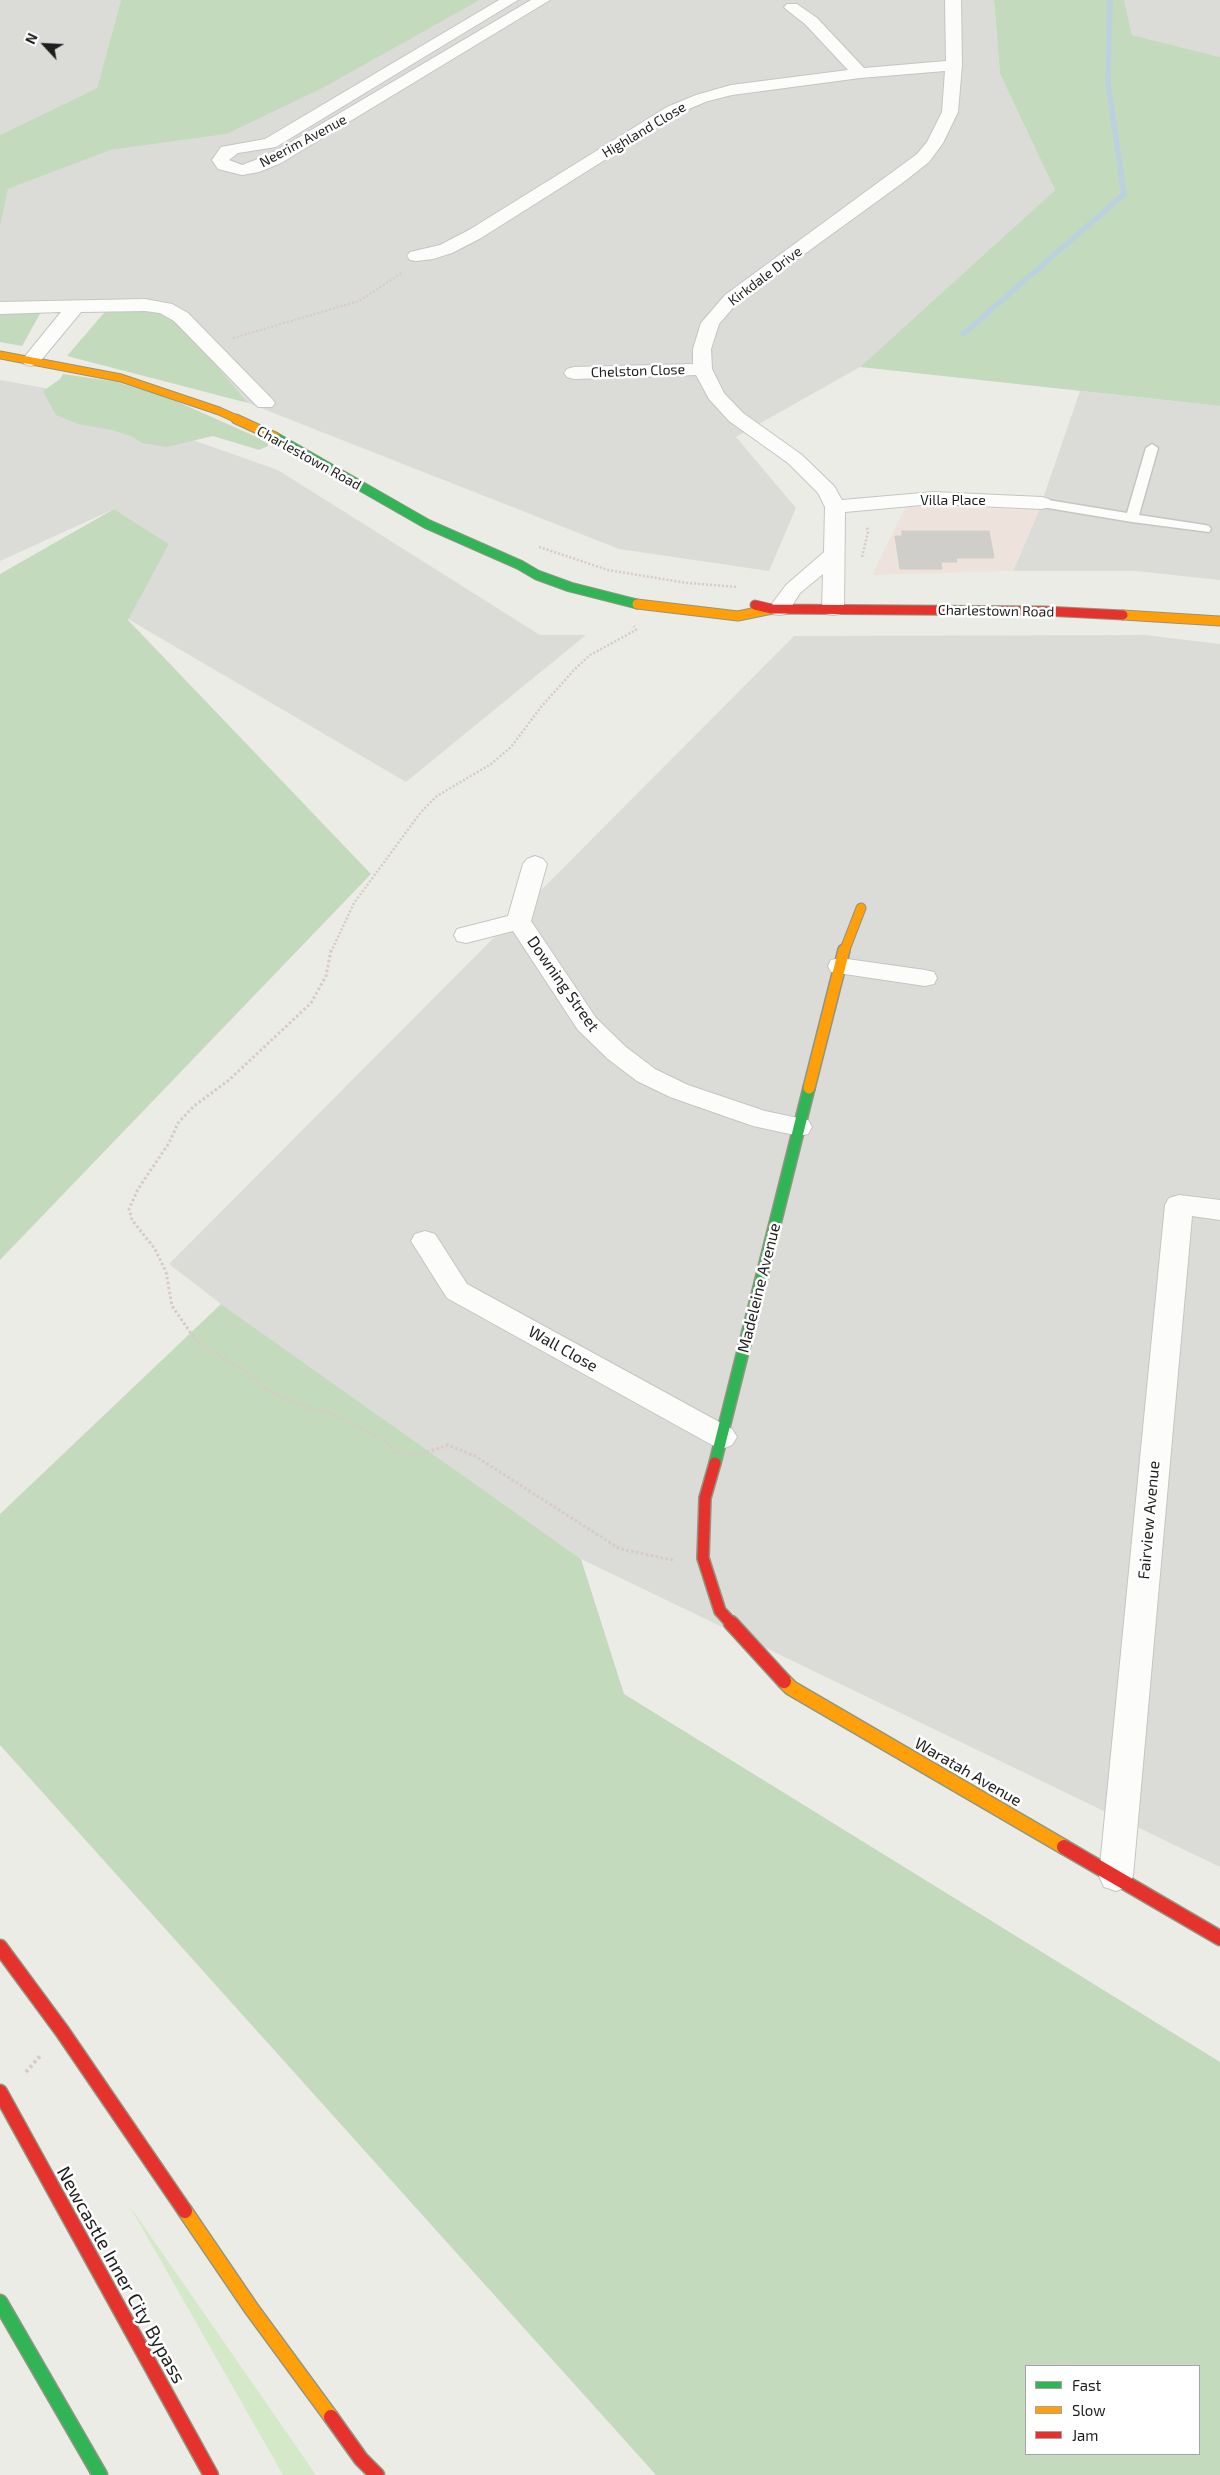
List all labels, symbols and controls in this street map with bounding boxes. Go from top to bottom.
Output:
north arrow [20,20,70,70]
text: N [21,30,41,47]
street label: Highland Close [599,98,689,162]
street label: Neerim Avenue [257,111,349,171]
street label: Kirkdale Drive [725,243,805,309]
street label: Chelston Close [591,361,685,381]
street label: Charlestown Road [254,422,364,494]
street label: Villa Place [920,492,986,508]
street label: Charlestown Road [938,602,1054,620]
street label: Downing Street [523,932,603,1036]
street label: Madeleine Avenue [734,1221,784,1355]
street label: Wall Close [525,1322,601,1376]
street label: Fairview Avenue [1134,1460,1164,1580]
street label: Waratah Avenue [911,1734,1025,1810]
street label: Newcastle Inner City Bypass [52,2162,190,2388]
legend [1025,2365,1200,2455]
text: Fast [1072,2376,1101,2394]
text: Slow [1072,2401,1106,2419]
text: Jam [1072,2426,1098,2444]

